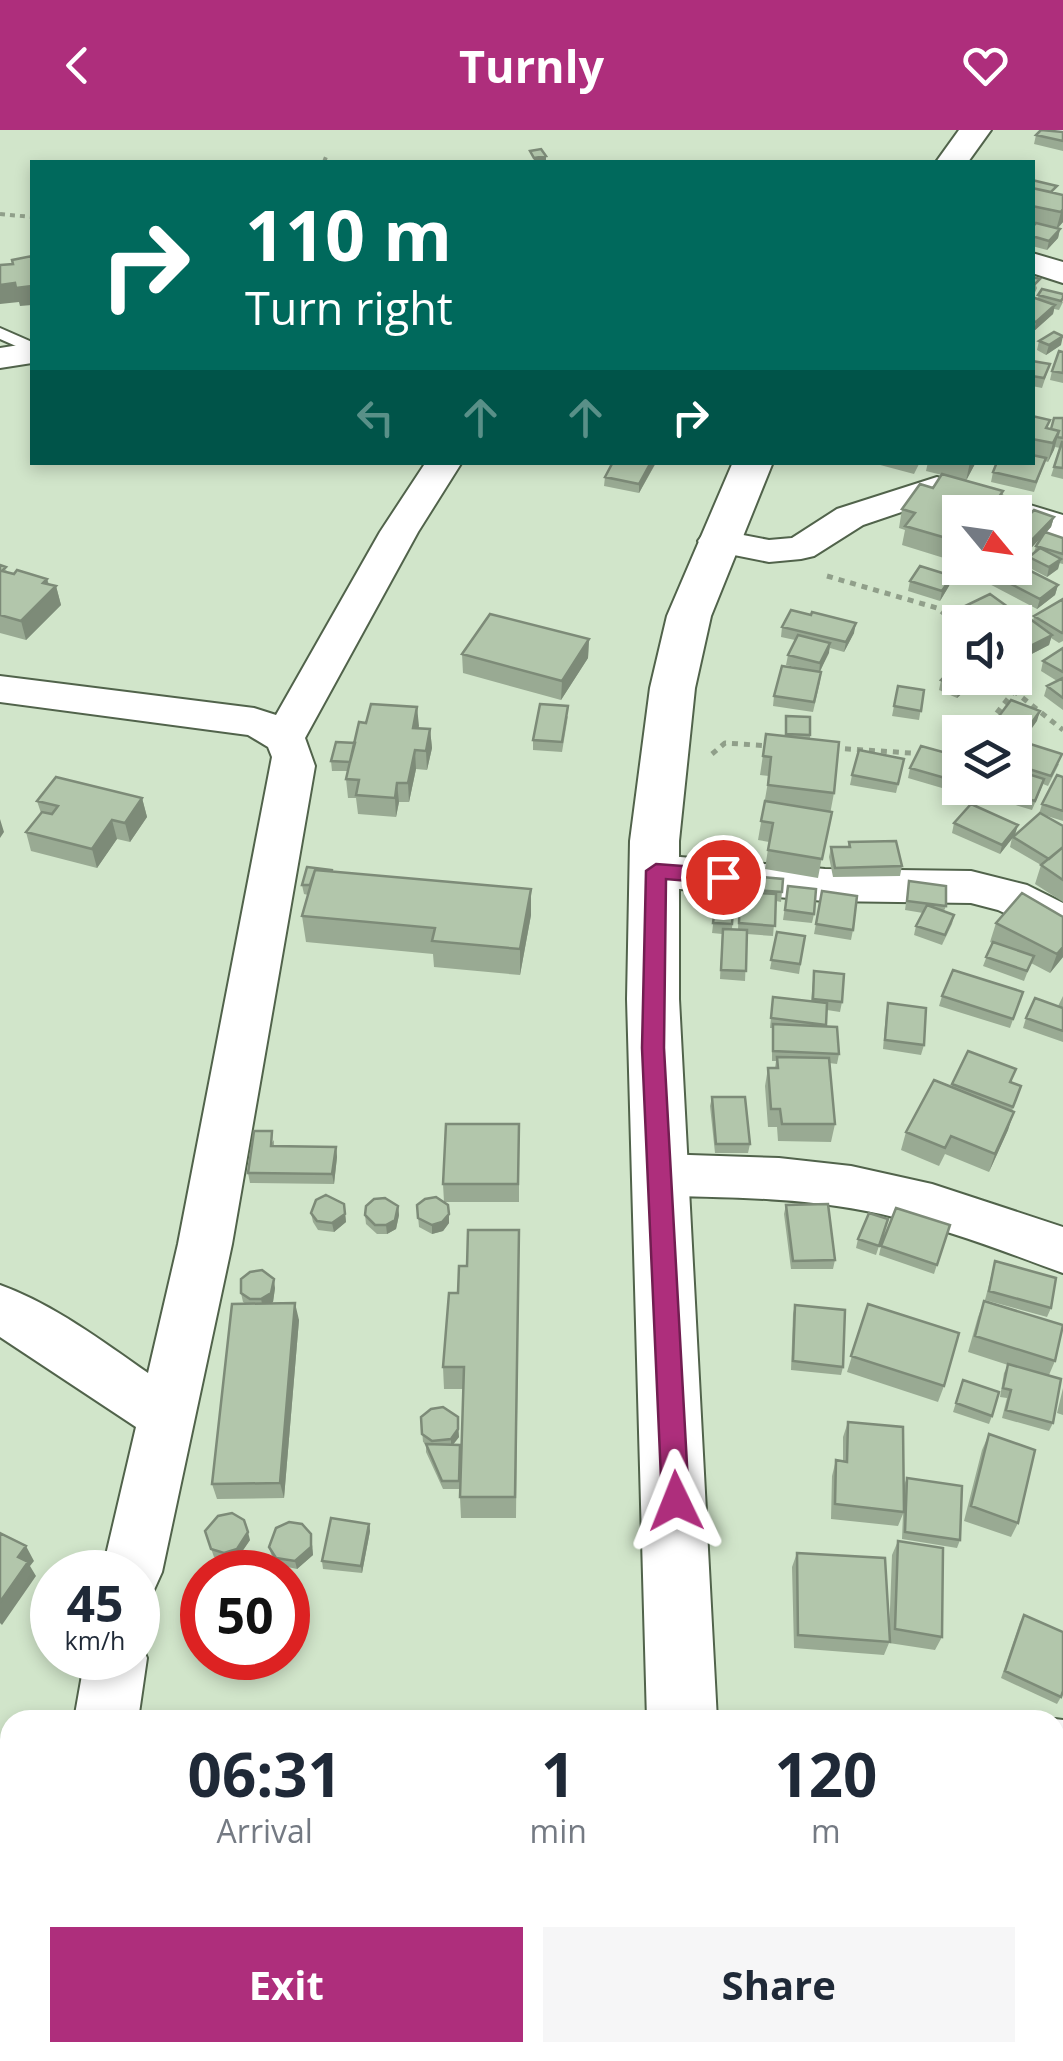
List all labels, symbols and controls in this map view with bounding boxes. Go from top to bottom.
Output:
text: Turnly [459,35,604,96]
icon: back [50,38,105,93]
icon: heart [958,38,1013,93]
text: 110 m [245,186,452,282]
icon: right [80,200,210,330]
text: Turn right [245,277,453,338]
icon: left [348,390,403,445]
icon: ahead [453,390,508,445]
icon: ahead [558,390,613,445]
icon: right [663,390,718,445]
north arrow [942,495,1032,585]
map controls [942,495,1032,805]
button: sound [942,605,1032,695]
button: layers [942,715,1032,805]
pin [681,835,766,920]
icon: arrive [696,850,751,905]
position arrow [624,1449,728,1553]
speed limit sign: 50 [180,1550,310,1680]
text: 45 [66,1569,124,1637]
text: km/h [65,1623,125,1657]
text: 06:31 [188,1733,342,1815]
text: 1 [541,1733,575,1815]
text: 120 [774,1733,877,1815]
text: Arrival [217,1809,313,1852]
text: min [530,1809,587,1852]
text: m [811,1809,841,1852]
button: Exit [50,1927,523,2042]
button: Share [543,1927,1015,2042]

